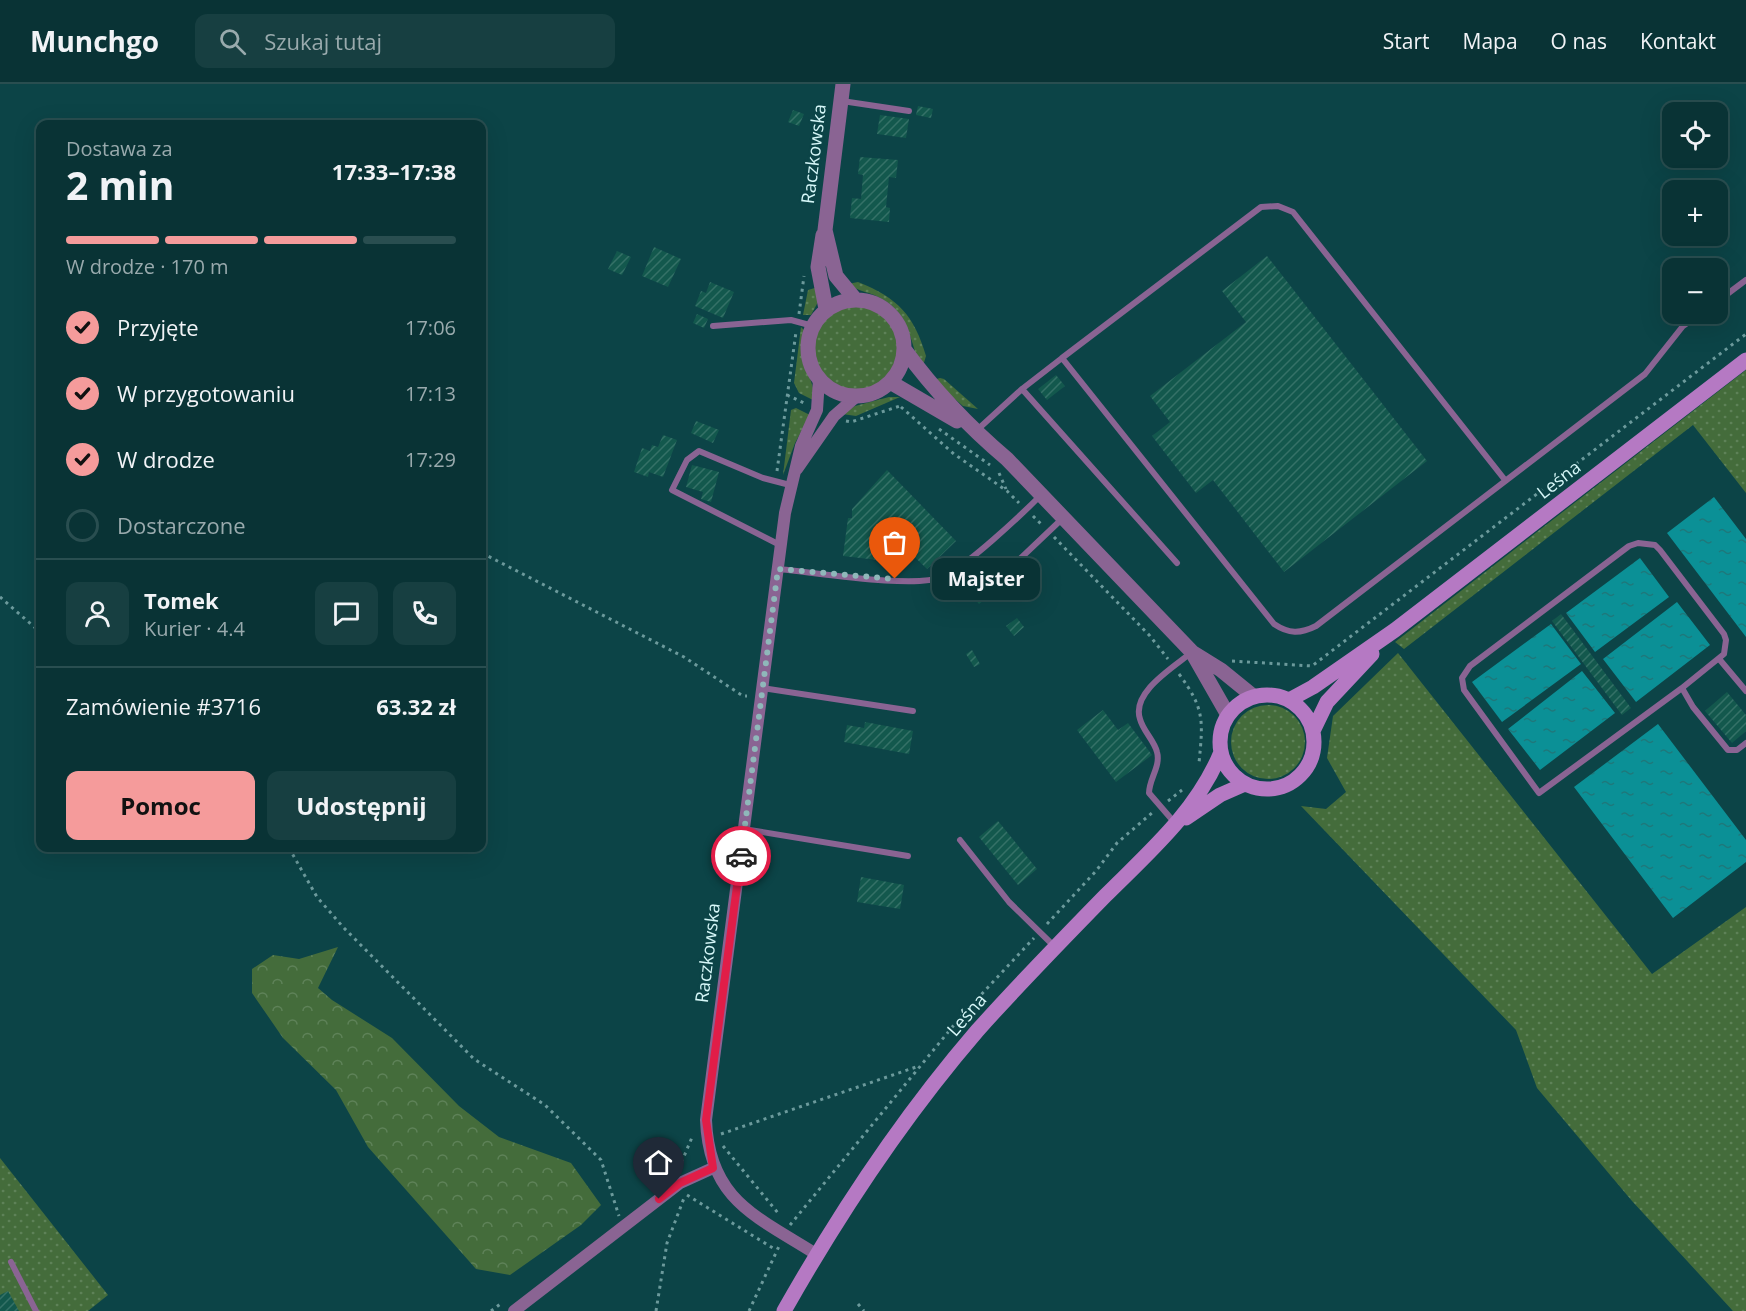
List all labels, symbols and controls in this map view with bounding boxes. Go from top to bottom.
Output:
search box [195,14,615,68]
text: Munchgo [30,22,159,60]
icon: search [216,25,249,58]
text: Szukaj tutaj [264,26,382,56]
text: Start [1383,27,1430,55]
text: Mapa [1463,27,1518,55]
text: O nas [1551,27,1607,55]
text: Kontakt [1640,27,1716,55]
map controls [1662,102,1728,324]
button: locate [1662,102,1728,168]
street label: Raczkowska [795,103,831,205]
text: Dostawa za [66,135,173,162]
text: 17:33–17:38 [332,156,456,186]
text: 2 min [66,158,174,211]
button: + [1662,180,1728,246]
text: W drodze · 170 m [66,253,229,280]
button: − [1662,258,1728,324]
icon: check [66,311,99,344]
text: Przyjęte [117,312,199,342]
text: 17:06 [405,314,456,341]
icon: check [66,377,99,410]
text: W przygotowaniu [117,378,295,408]
text: 17:13 [405,380,456,407]
icon: check [66,443,99,476]
text: W drodze [117,444,215,474]
text: 17:29 [405,446,456,473]
street label: Leśna [1532,455,1585,504]
text: Dostarczone [117,510,246,540]
pin [869,517,920,579]
icon: bag [878,526,911,559]
callout: Majster [931,558,1039,600]
text: Majster [948,565,1024,592]
button: person [66,582,129,645]
button: chat [315,582,378,645]
button: phone [393,582,456,645]
text: Tomek [144,585,219,615]
text: Kurier · 4.4 [144,615,245,642]
text: Zamówienie #3716 [66,691,261,721]
text: 63.32 zł [376,691,456,721]
button: Pomoc [66,771,255,840]
button: Udostępnij [267,771,456,840]
courier [711,826,771,886]
icon: car [725,840,758,873]
street label: Raczkowska [689,902,725,1004]
street label: Leśna [941,988,991,1041]
pin [633,1137,684,1199]
icon: home [642,1146,675,1179]

